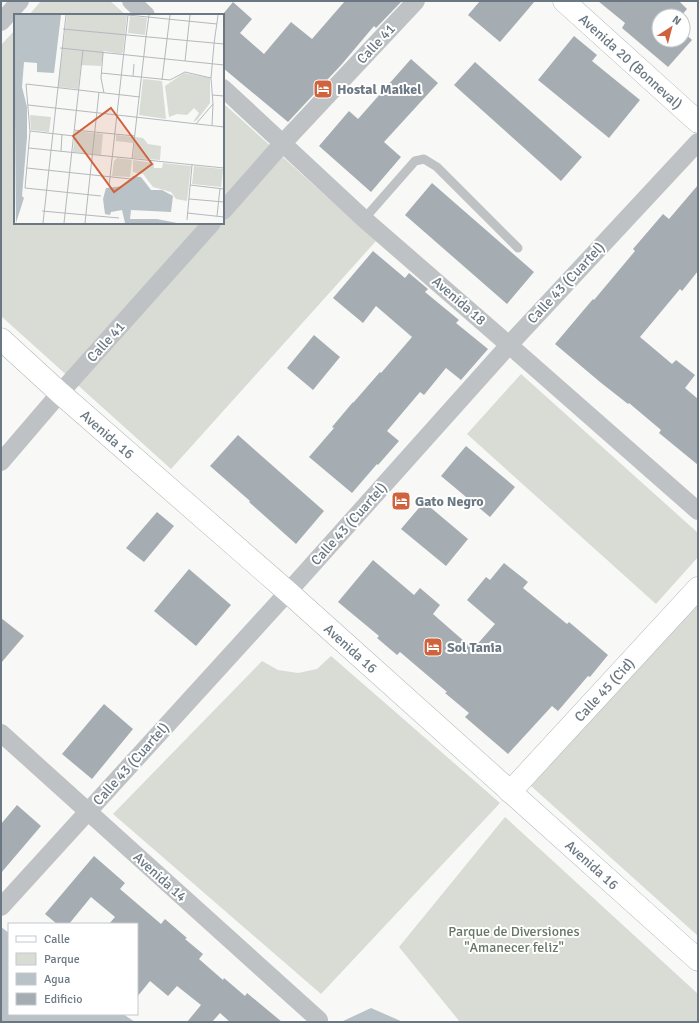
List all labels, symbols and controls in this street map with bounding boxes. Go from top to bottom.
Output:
north arrow [651,8,691,48]
street label: Avenida 20 (Bonneval) [576,10,686,112]
text: N [670,13,684,28]
inset map [14,14,224,224]
street label: Calle 41 [353,20,399,68]
hotel icon: Hostal Maikel [312,78,334,100]
place label: Hostal Maikel [337,81,422,98]
street label: Calle 43 (Cuartel) [524,239,608,327]
street label: Avenida 18 [429,273,489,329]
street label: Calle 41 [83,318,129,366]
street label: Avenida 16 [77,406,138,462]
street label: Calle 43 (Cuartel) [307,479,391,569]
hotel icon: Gato Negro [390,490,412,512]
place label: Gato Negro [415,493,484,510]
street label: Avenida 16 [321,620,381,677]
hotel icon: Sol Tania [422,636,444,658]
place label: Sol Tania [447,639,502,656]
street label: Calle 45 (Cid) [571,654,638,725]
street label: Calle 43 (Cuartel) [89,719,173,809]
street label: Avenida 16 [562,837,622,893]
street label: Avenida 14 [130,849,190,906]
legend [8,923,138,1015]
park label: Parque de Diversiones "Amanecer feliz" [448,923,580,956]
text: Calle [44,932,70,947]
text: Parque [44,952,80,967]
text: Agua [44,972,70,987]
text: Edificio [44,992,82,1007]

